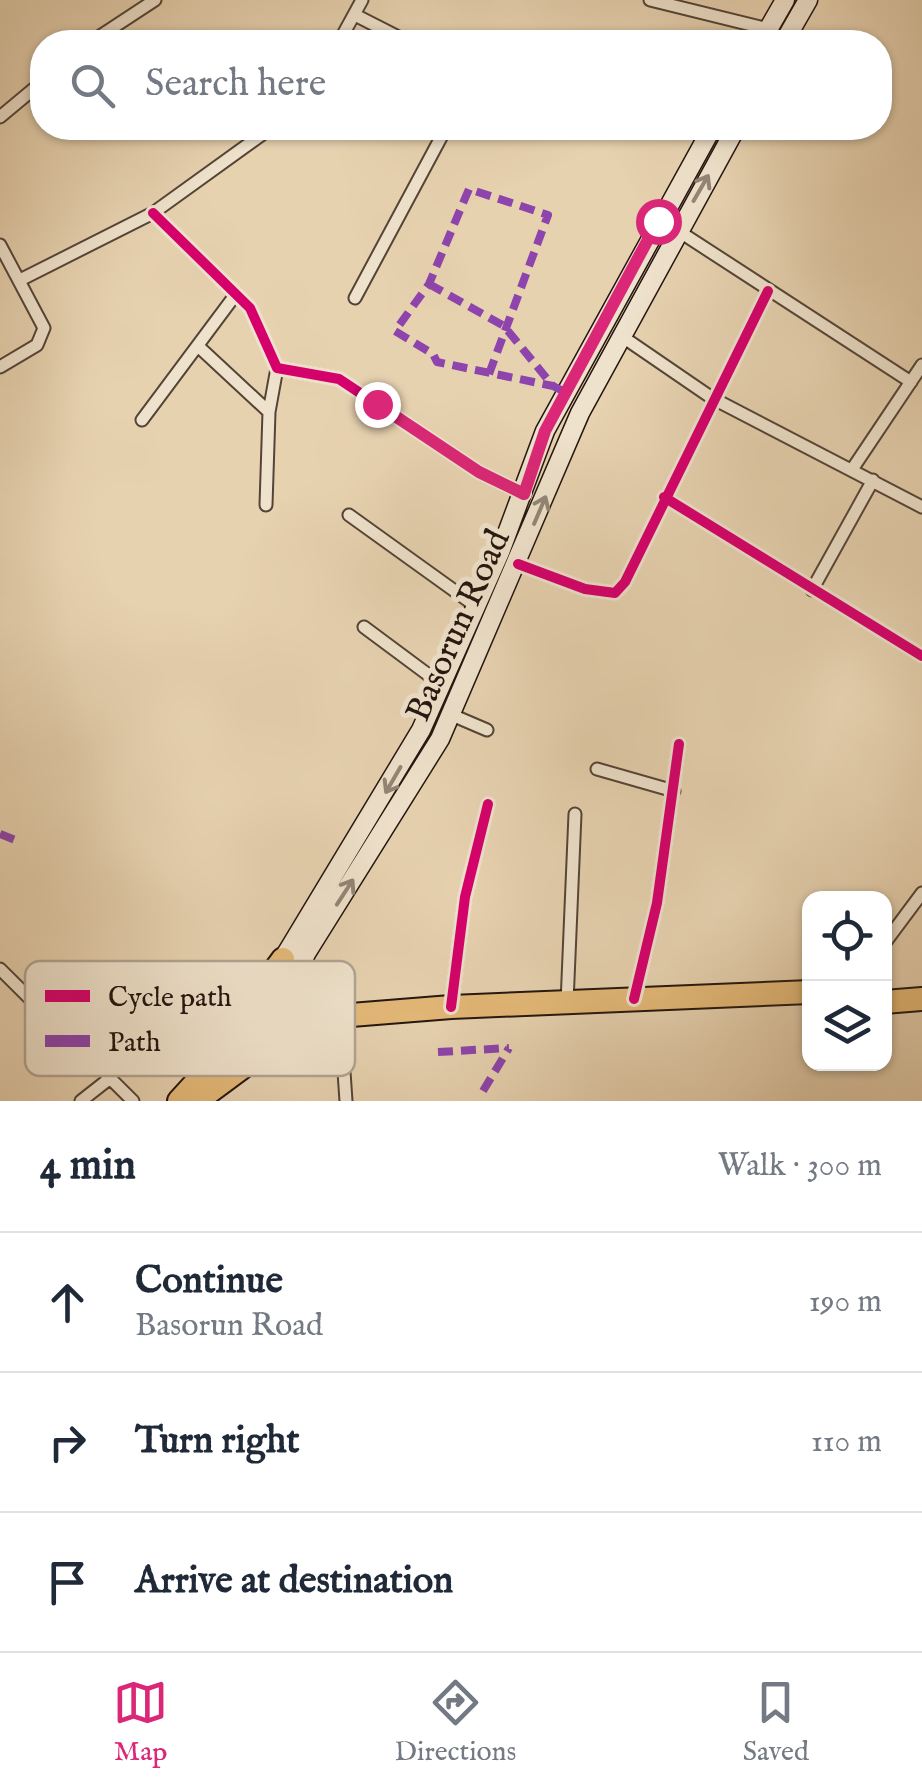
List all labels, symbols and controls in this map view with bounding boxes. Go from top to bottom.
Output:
search box [30,30,892,140]
icon: search [65,58,120,113]
text: Search here [145,61,326,109]
one-way arrow [691,174,711,204]
route start [636,199,682,245]
route end [355,382,401,428]
one-way arrow [532,495,550,526]
street label: Basorun Road [397,523,522,729]
one-way arrow [383,765,403,794]
one-way arrow [335,878,356,907]
map controls [802,891,892,1071]
button: locate [802,891,892,981]
legend [25,961,355,1076]
text: Cycle path [108,981,232,1016]
button: layers [802,981,892,1071]
text: Path [108,1026,161,1061]
text: 4 min [40,1140,136,1193]
text: Walk · 300 m [718,1146,882,1187]
text: Continue [135,1258,283,1306]
icon: ahead [40,1275,95,1330]
text: 190 m [809,1282,882,1323]
text: Basorun Road [135,1306,323,1347]
icon: right [40,1415,95,1470]
text: Turn right [135,1418,299,1466]
text: 110 m [811,1422,882,1463]
icon: arrive [40,1555,95,1610]
text: Arrive at destination [135,1558,453,1606]
tab: Map [113,1675,168,1770]
tab: Directions [394,1675,516,1770]
tab: Saved [743,1675,809,1770]

